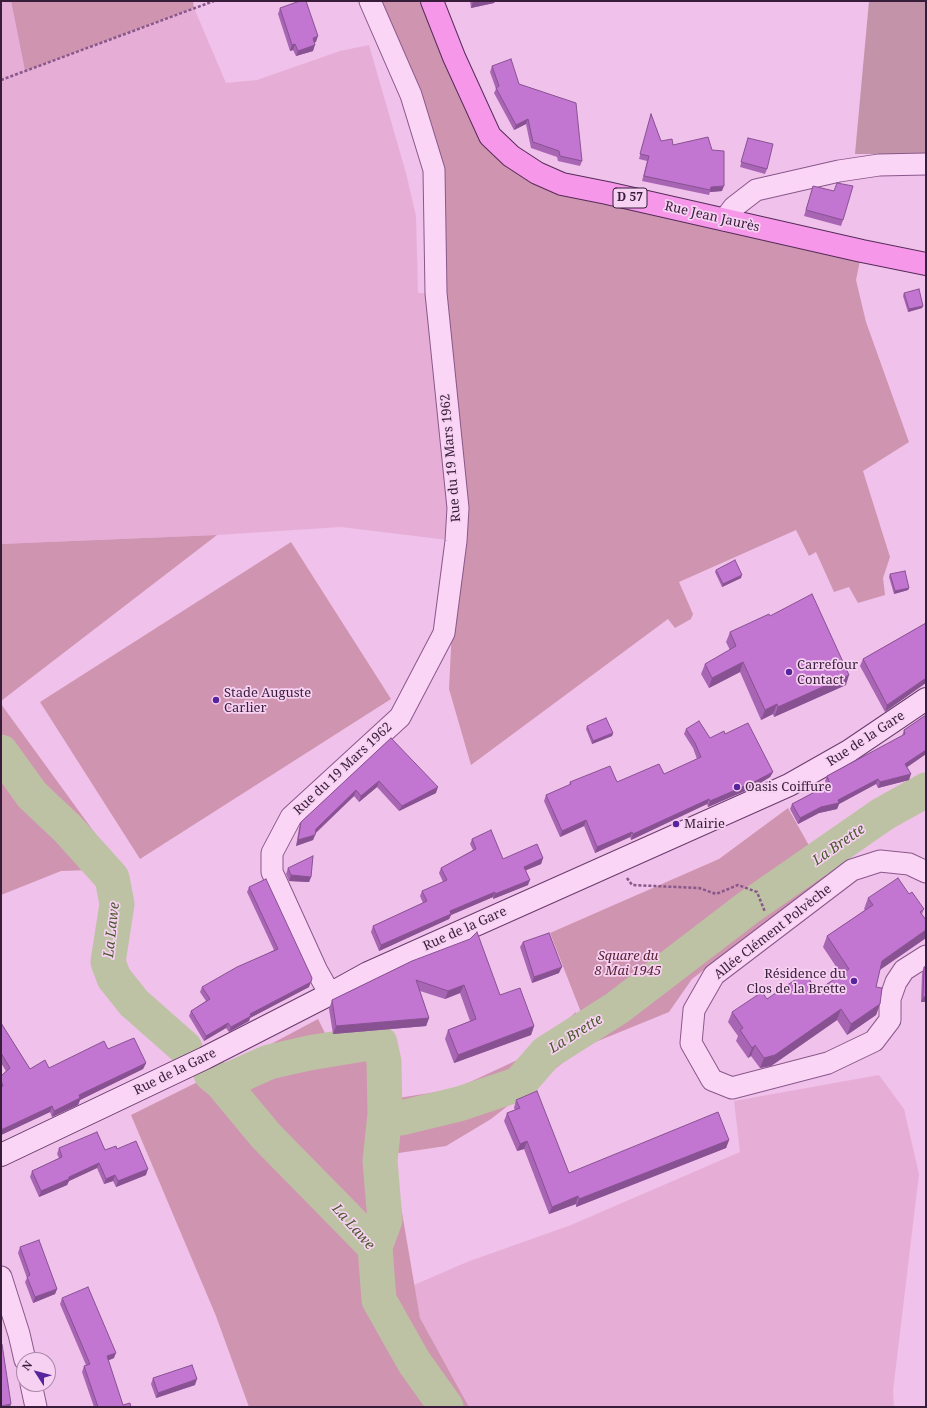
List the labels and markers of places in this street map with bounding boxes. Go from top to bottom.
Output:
place label: Carrefour Contact [797,657,858,688]
marker: Carrefour Contact [784,667,794,677]
place label: Stade Auguste Carlier [224,685,311,716]
marker: Stade Auguste Carlier [211,695,221,705]
place label: Oasis Coiffure [745,779,831,795]
marker: Oasis Coiffure [732,782,742,792]
place label: Mairie [684,816,725,832]
marker: Mairie [671,819,681,829]
place label: Résidence du Clos de la Brette [747,966,846,997]
marker: Résidence du Clos de la Brette [849,976,859,986]

